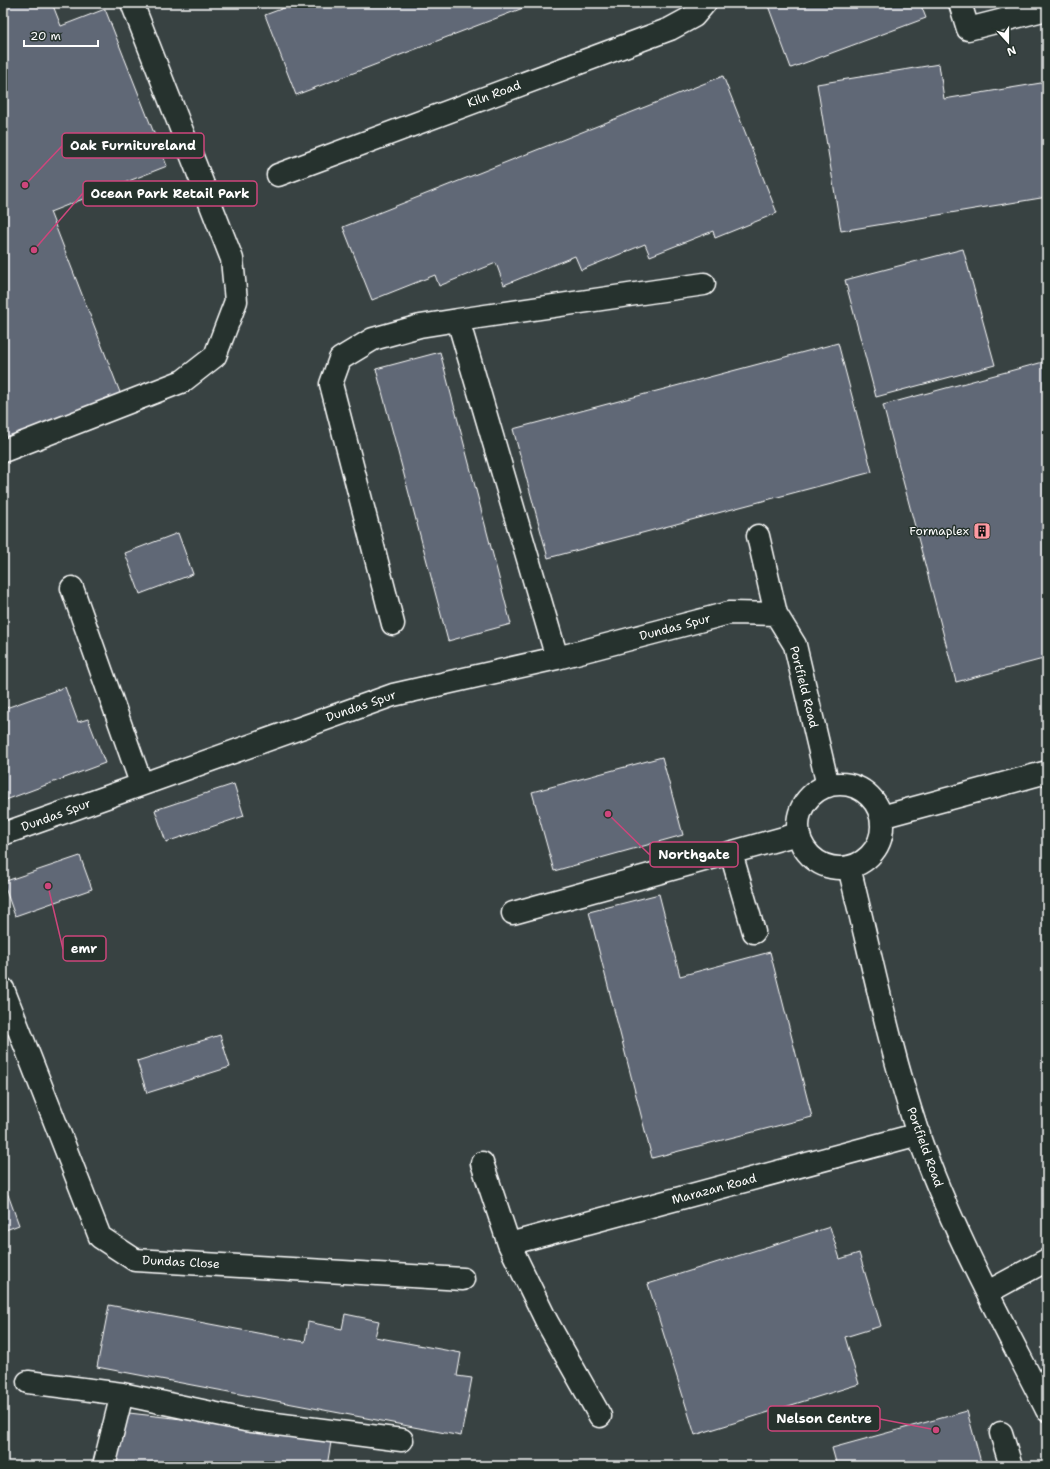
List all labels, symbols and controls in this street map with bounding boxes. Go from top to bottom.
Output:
scale bar [24,22,98,48]
north arrow [988,22,1028,62]
text: 20 m [30,28,61,44]
text: N [1004,42,1018,60]
street label: Kiln Road [465,77,523,111]
callout: Oak Furnitureland [62,133,204,158]
text: Oak Furnitureland [70,137,196,154]
callout: Ocean Park Retail Park [83,181,257,206]
text: Ocean Park Retail Park [91,185,249,202]
building icon: Formaplex [972,521,992,541]
place label: Formaplex [909,523,969,539]
street label: Dundas Spur [638,610,713,644]
street label: Portfield Road [786,644,822,730]
street label: Dundas Spur [324,686,398,725]
street label: Dundas Spur [19,795,93,835]
callout: Northgate [650,842,738,867]
text: Northgate [658,846,730,863]
callout: emr [63,936,106,961]
text: emr [71,940,97,957]
street label: Portfield Road [903,1105,947,1190]
street label: Marazan Road [670,1170,758,1208]
street label: Dundas Close [142,1252,220,1272]
callout: Nelson Centre [768,1406,880,1431]
text: Nelson Centre [776,1410,872,1427]

